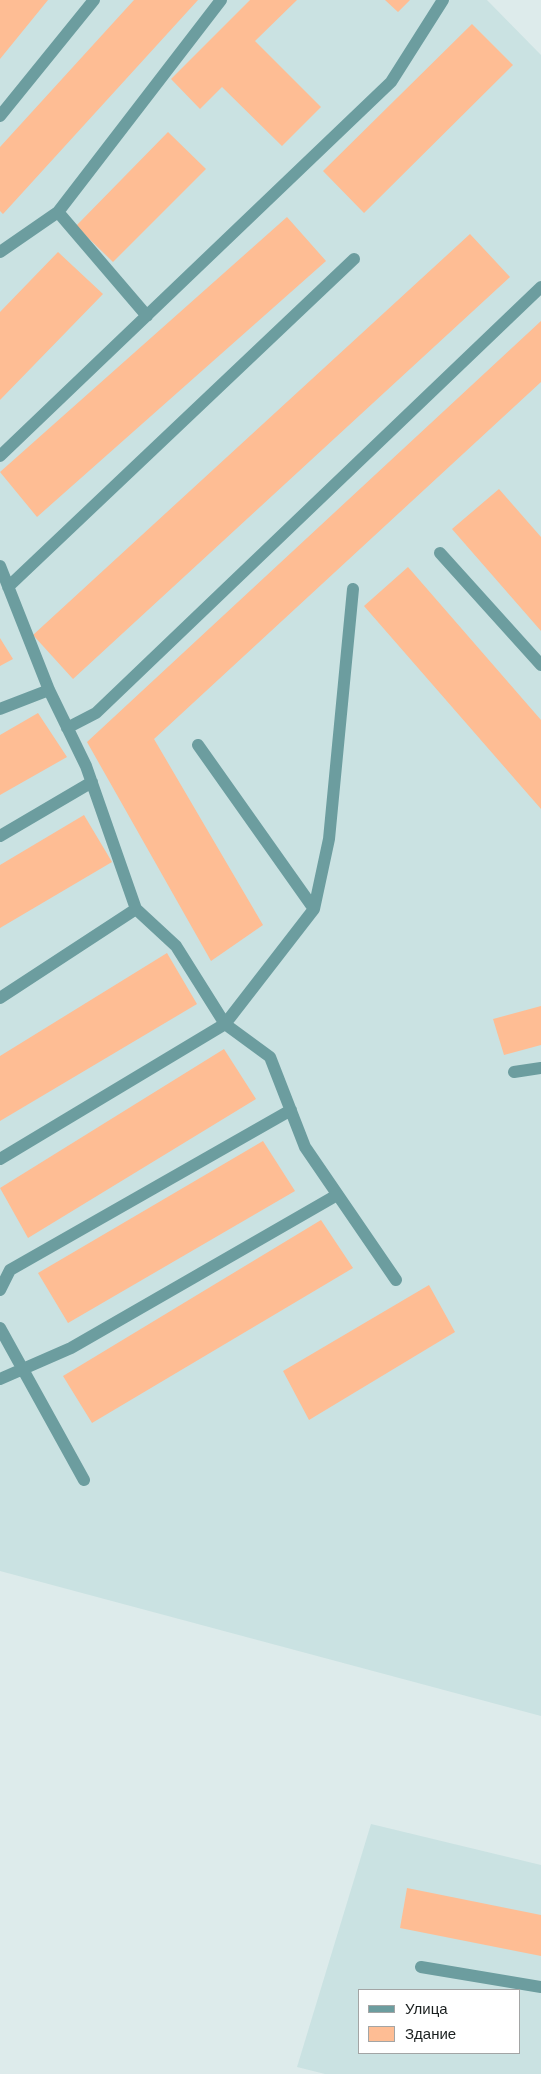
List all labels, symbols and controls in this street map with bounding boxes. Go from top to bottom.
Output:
legend [358,1989,521,2054]
text: Улица [405,2000,448,2018]
text: Здание [405,2025,456,2043]

